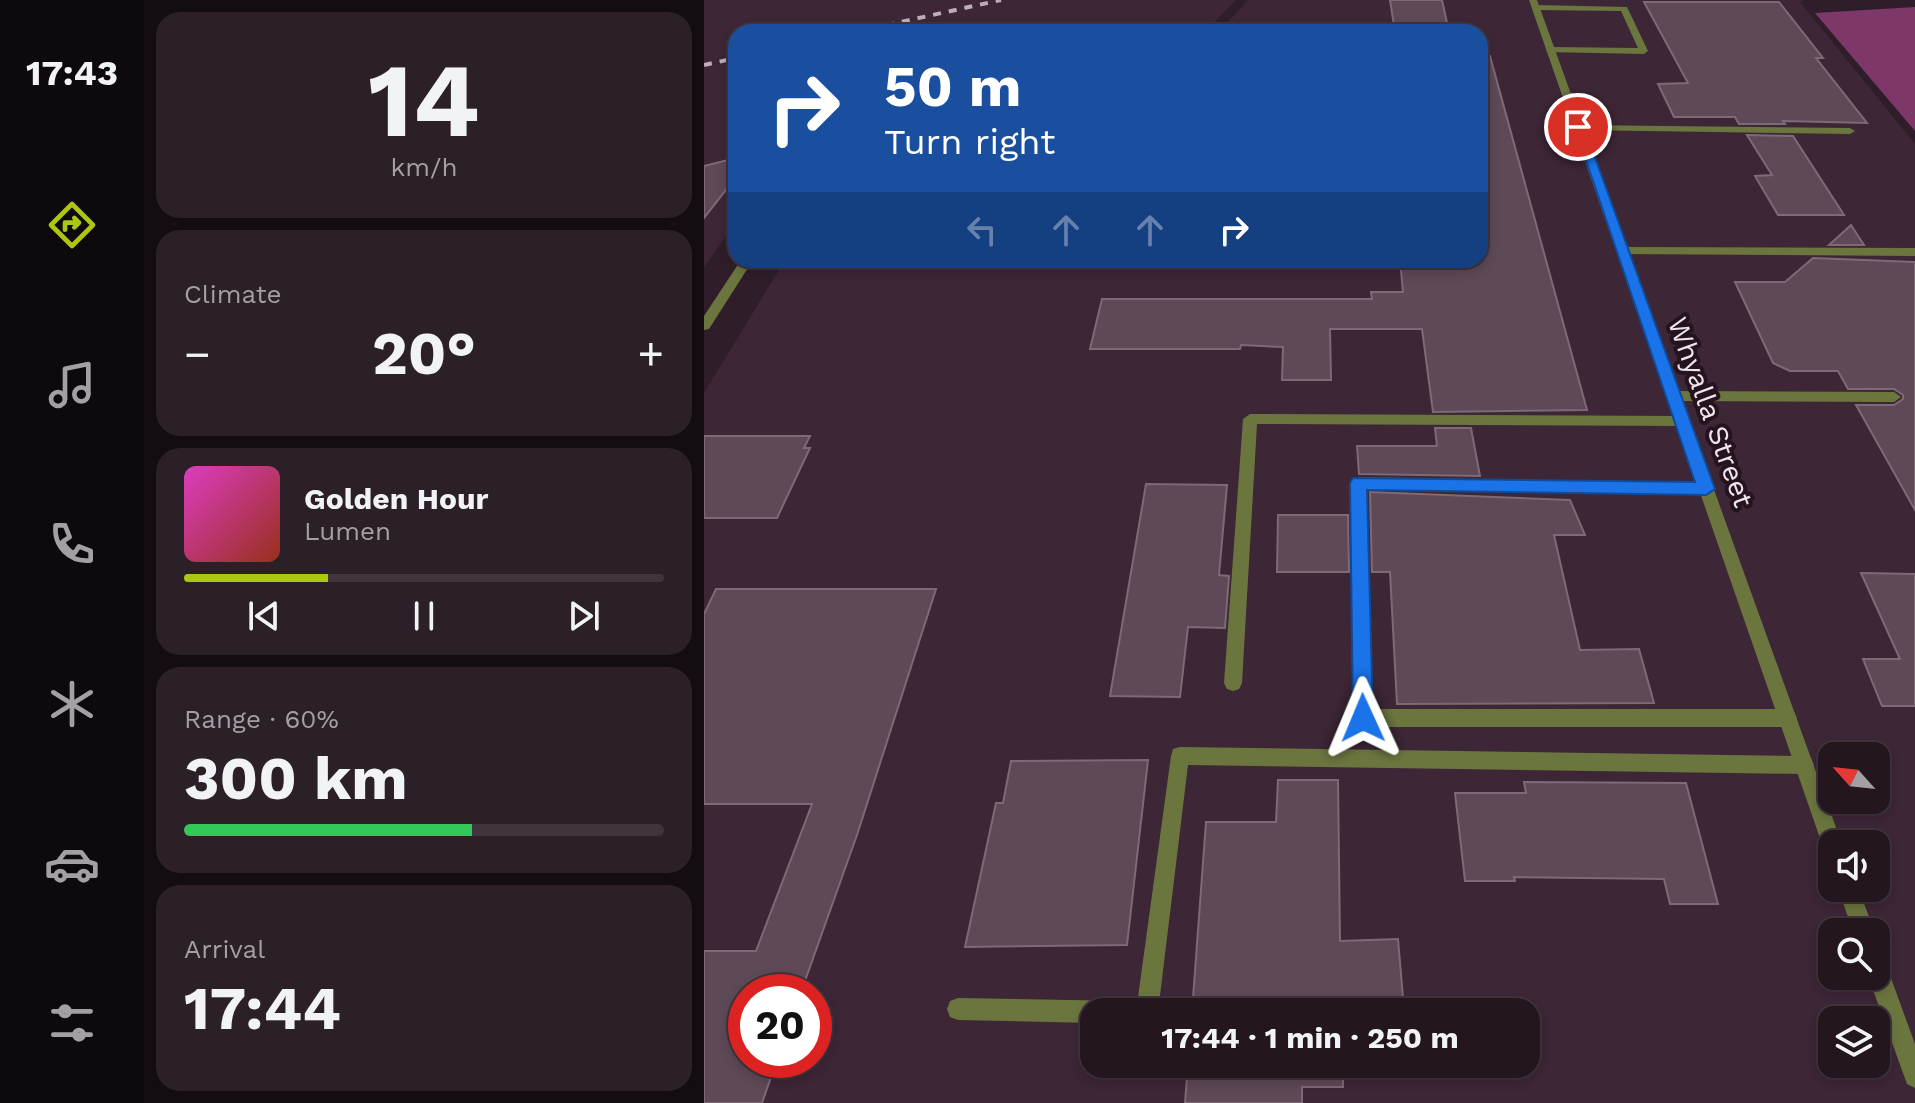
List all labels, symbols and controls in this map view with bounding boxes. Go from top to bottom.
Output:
text: 14 [368,39,480,161]
text: 17:43 [26,52,118,94]
text: 50 m [884,54,1021,120]
icon: right [752,56,856,160]
pin [1544,93,1612,161]
icon: arrive [1556,105,1600,149]
text: Turn right [884,121,1055,163]
text: km/h [391,152,457,182]
icon: directions [44,197,100,253]
icon: left [960,208,1004,252]
icon: ahead [1044,208,1088,252]
icon: ahead [1128,208,1172,252]
icon: right [1212,208,1256,252]
text: Climate [184,279,282,309]
street label: Whyalla Street [1661,313,1760,512]
text: 20° [372,318,476,389]
text: − [184,328,211,380]
text: + [637,328,664,380]
icon: music [44,357,100,413]
text: Golden Hour [304,481,488,516]
icon: phone [44,516,100,572]
text: Lumen [304,516,391,546]
icon: previous [242,594,286,638]
icon: pause [402,594,446,638]
icon: next [562,594,606,638]
icon: climate [44,676,100,732]
position arrow [1321,676,1405,760]
text: Range · 60% [184,704,339,734]
north arrow [1818,742,1890,814]
map controls [1818,742,1890,1078]
text: 300 km [184,743,408,814]
button: sound [1818,830,1890,902]
icon: car [44,836,100,892]
button: search [1818,918,1890,990]
text: Arrival [184,934,265,964]
text: 17:44 [184,973,341,1044]
speed limit sign: 20 [728,974,832,1078]
icon: filters [44,995,100,1051]
button: layers [1818,1006,1890,1078]
text: 17:44 · 1 min · 250 m [1161,1020,1459,1055]

